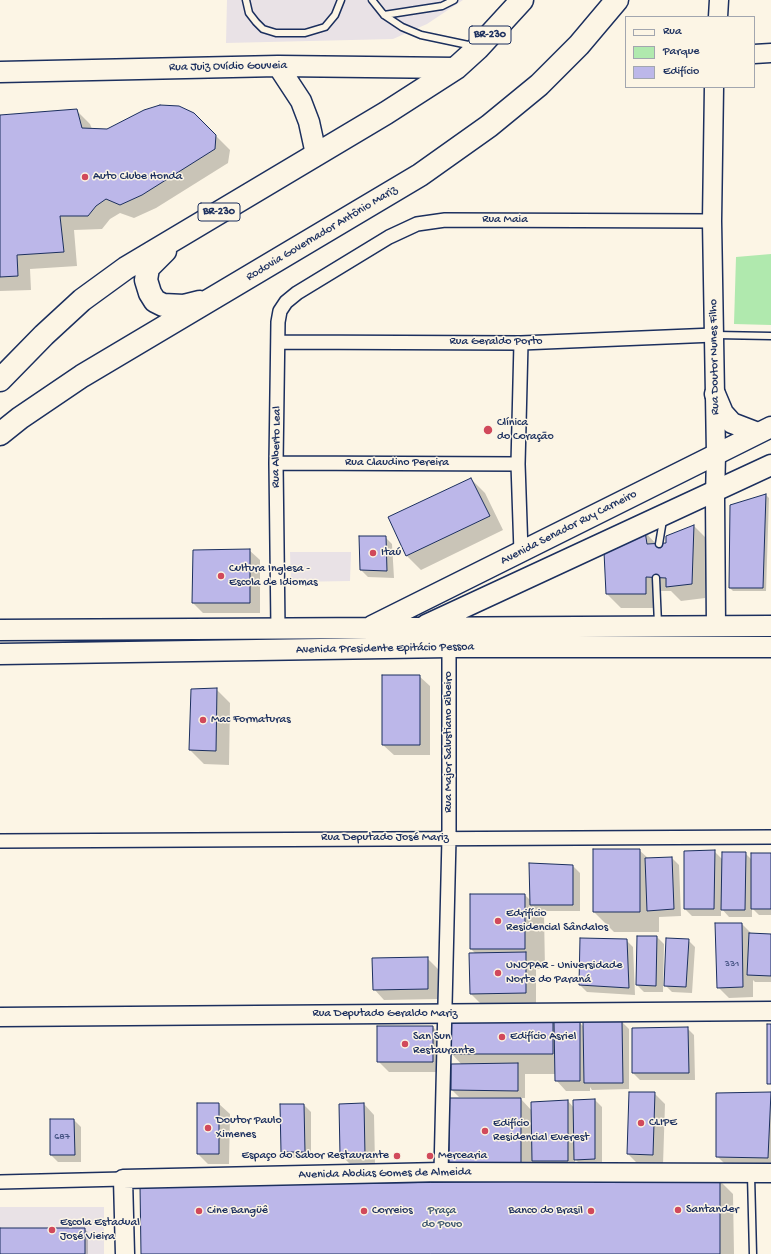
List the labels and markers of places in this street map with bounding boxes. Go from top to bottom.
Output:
place label: Auto Clube Honda [93,170,182,184]
marker: Auto Clube Honda [80,172,90,182]
place label: Clínica do Coração [497,416,554,444]
marker: Clínica do Coração [482,424,494,436]
place label: Itaú [381,546,401,560]
marker: Itaú [368,548,378,558]
place label: Cultura Inglesa - Escola de Idiomas [229,562,318,590]
marker: Cultura Inglesa - Escola de Idiomas [216,571,226,581]
place label: Mac Formaturas [211,713,291,727]
marker: Mac Formaturas [198,715,208,725]
place label: Edrifício Residencial Sândalos [506,907,608,935]
marker: Edrifício Residencial Sândalos [493,916,503,926]
place label: UNOPAR - Universidade Norte do Paraná [506,959,622,987]
marker: UNOPAR - Universidade Norte do Paraná [493,968,503,978]
place label: San Sun Restaurante [413,1030,475,1058]
place label: Edifício Asriel [510,1030,576,1044]
marker: Edifício Asriel [497,1032,507,1042]
marker: San Sun Restaurante [400,1039,410,1049]
place label: Doutor Paulo Ximenes [216,1114,282,1142]
place label: CLIPE [649,1116,677,1130]
place label: Edifício Residencial Everest [493,1117,589,1145]
marker: CLIPE [636,1118,646,1128]
marker: Doutor Paulo Ximenes [203,1123,213,1133]
marker: Edifício Residencial Everest [480,1126,490,1136]
place label: Espaço do Sabor Restaurante [242,1149,389,1163]
place label: Mercearia [438,1149,487,1163]
marker: Espaço do Sabor Restaurante [392,1151,402,1161]
marker: Mercearia [425,1151,435,1161]
place label: Santander [686,1203,739,1217]
place label: Cine Bangüê [207,1204,268,1218]
place label: Correios [372,1204,413,1218]
place label: Banco do Brasil [509,1204,583,1218]
marker: Santander [673,1205,683,1215]
marker: Cine Bangüê [194,1206,204,1216]
marker: Correios [359,1206,369,1216]
marker: Banco do Brasil [586,1206,596,1216]
place label: Escola Estadual José Vieira [60,1216,140,1244]
marker: Escola Estadual José Vieira [47,1225,57,1235]

